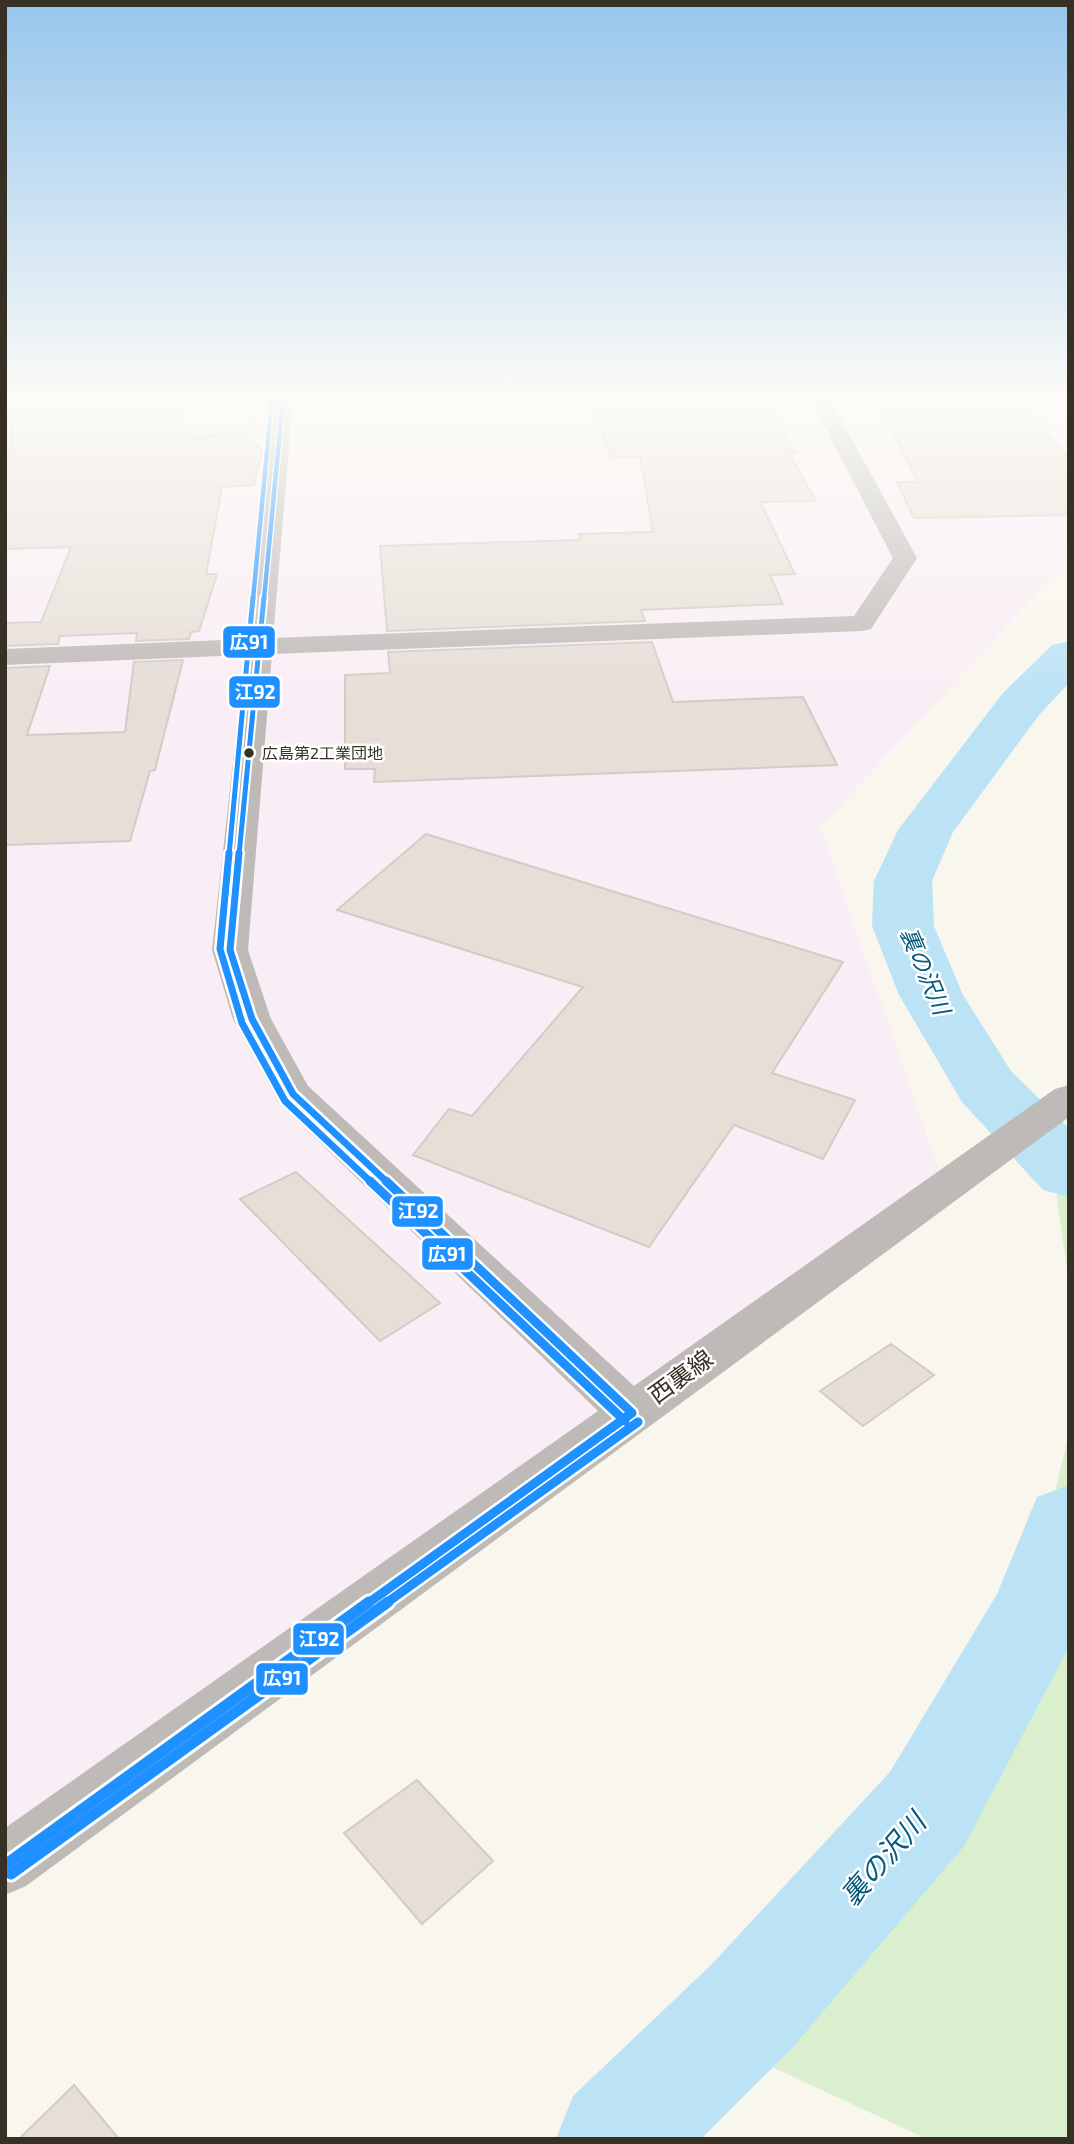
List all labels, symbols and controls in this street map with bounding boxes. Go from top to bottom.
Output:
line badge: 広91 [222,625,276,659]
text: 広91 [230,630,268,653]
line badge: 江92 [228,675,281,709]
text: 江92 [234,680,276,703]
place label: 広島第2工業団地 [262,743,383,762]
marker: 広島第2工業団地 [242,746,256,760]
water label: 裏の沢川 [895,923,958,1021]
line badge: 江92 [391,1195,444,1228]
text: 江92 [397,1199,439,1222]
line badge: 広91 [421,1237,474,1271]
text: 広91 [428,1242,466,1265]
street label: 西裏線 [642,1343,718,1409]
line badge: 江92 [292,1622,345,1656]
text: 江92 [298,1627,340,1650]
line badge: 広91 [255,1662,309,1696]
text: 広91 [263,1666,301,1689]
water label: 裏の沢川 [833,1803,934,1912]

